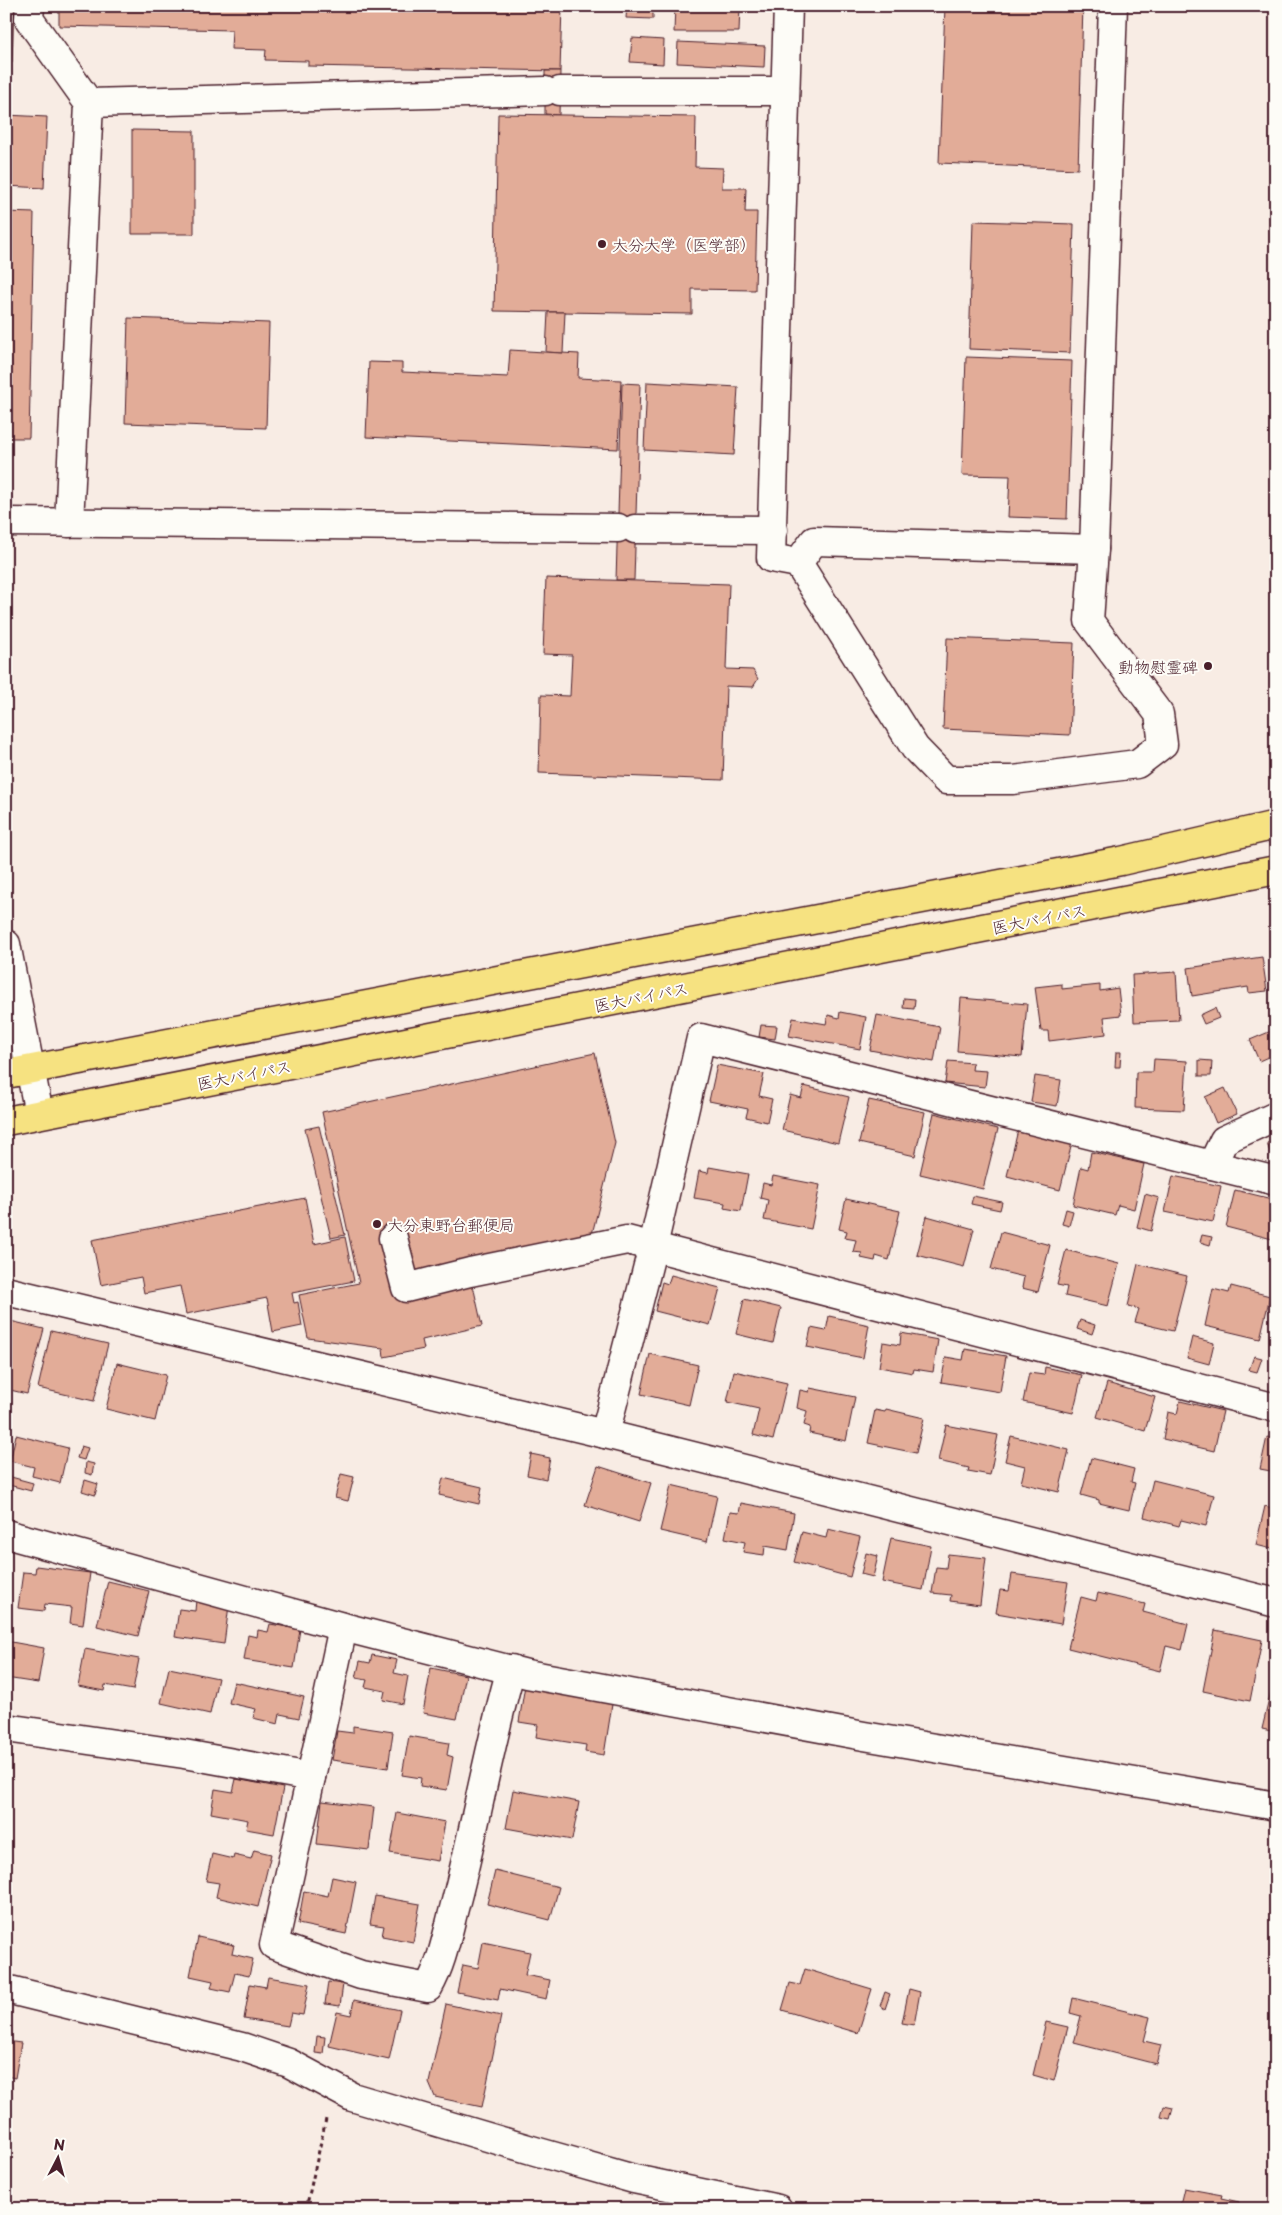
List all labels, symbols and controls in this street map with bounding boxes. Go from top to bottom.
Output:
place label: 大分大学（医学部） [612,232,756,256]
marker: 大分大学（医学部） [596,238,608,250]
place label: 動物慰霊碑 [1118,654,1198,678]
marker: 動物慰霊碑 [1202,660,1214,672]
street label: 医大バイパス [990,897,1088,939]
street label: 医大バイパス [592,975,690,1017]
street label: 医大バイパス [195,1053,293,1095]
place label: 大分東野台郵便局 [387,1212,515,1236]
marker: 大分東野台郵便局 [371,1218,383,1230]
north arrow [32,2132,82,2182]
text: N [53,2134,66,2156]

